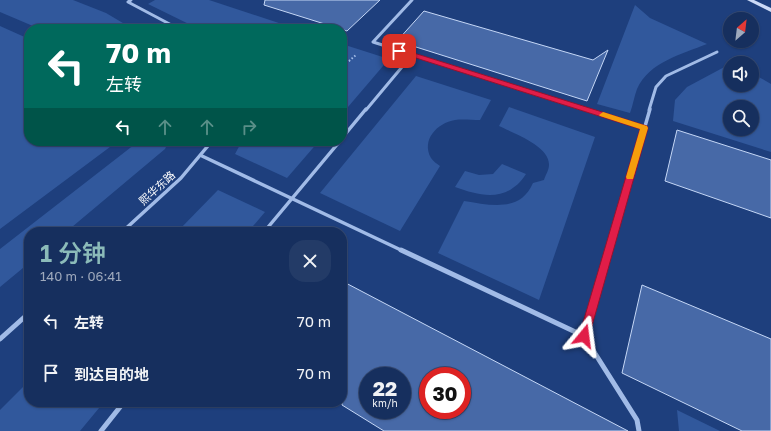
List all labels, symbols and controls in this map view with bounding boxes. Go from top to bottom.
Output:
north arrow [723,12,759,48]
map controls [723,12,759,136]
pin [382,34,416,68]
text: 70 m [106,36,171,69]
icon: left [40,40,92,92]
icon: arrive [388,40,410,62]
button: sound [723,56,759,92]
text: 左转 [106,73,142,95]
button: search [723,100,759,136]
icon: left [112,116,134,138]
icon: ahead [154,116,176,138]
icon: ahead [196,116,218,138]
icon: right [238,116,260,138]
street label: 熙华东路 [136,168,177,207]
text: 1 分钟 [40,238,106,267]
button: close [289,240,331,282]
text: 140 m · 06:41 [40,268,122,284]
icon: left [40,310,62,332]
text: 70 m [297,312,331,330]
text: 左转 [74,313,104,331]
position arrow [563,315,605,357]
icon: arrive [40,362,62,384]
text: 70 m [297,364,331,382]
text: 到达目的地 [74,365,149,383]
speed limit sign: 30 [419,367,471,419]
text: 22 [373,376,397,400]
text: km/h [372,397,398,409]

